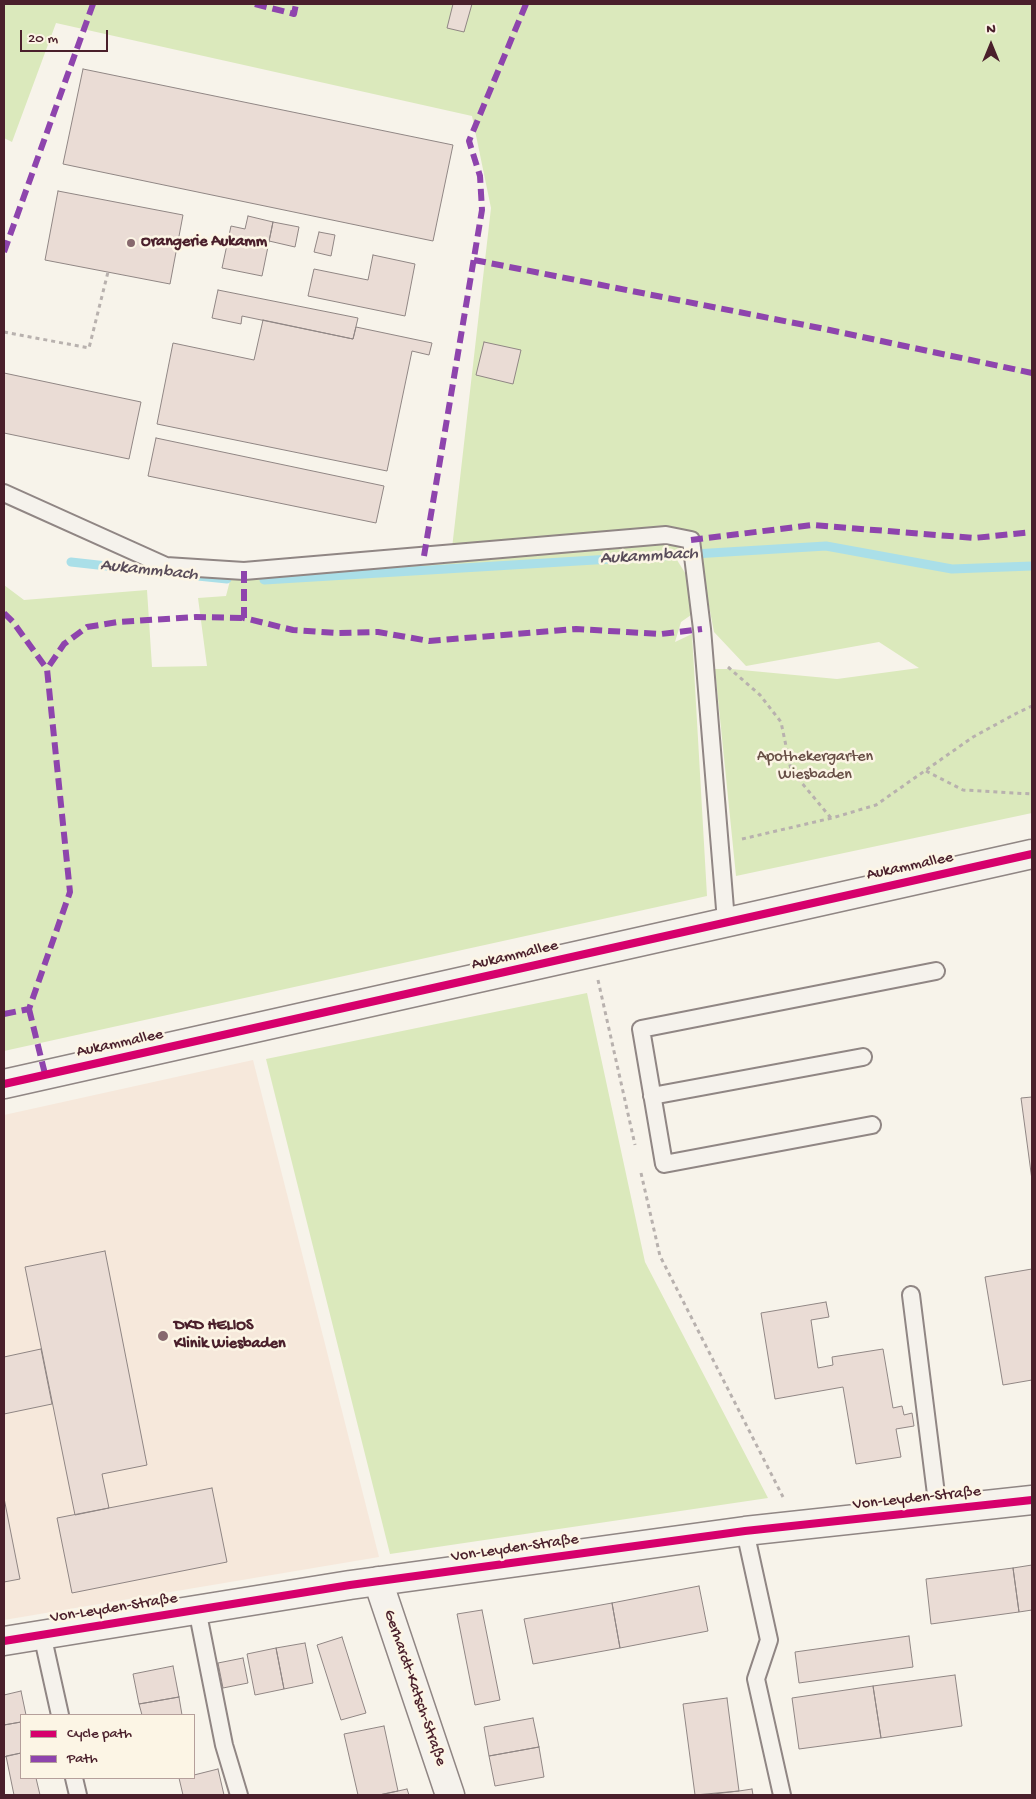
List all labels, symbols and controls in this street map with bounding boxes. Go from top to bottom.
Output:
scale bar [22,20,110,52]
north arrow [966,20,1016,70]
text: N [986,21,996,38]
text: 20 m [28,30,58,48]
place label: Orangerie Aukamm [141,233,267,253]
marker: Orangerie Aukamm [125,237,137,249]
water label: Aukammbach [600,544,698,570]
water label: Aukammbach [99,555,199,587]
park label: Apothekergarten Wiesbaden [757,748,873,786]
street label: Aukammallee [865,848,955,886]
street label: Aukammallee [470,937,560,975]
street label: Aukammallee [75,1025,165,1063]
place label: DKD HELIOS Klinik Wiesbaden [174,1317,286,1355]
marker: DKD HELIOS Klinik Wiesbaden [156,1329,170,1343]
street label: Von-Leyden-Straße [852,1483,982,1515]
street label: Von-Leyden-Straße [450,1531,580,1567]
street label: Von-Leyden-Straße [49,1589,179,1629]
street label: Gerhardt-Katsch-Straße [378,1607,450,1769]
legend [20,1714,195,1779]
text: Cycle path [67,1725,132,1743]
text: Path [67,1750,98,1768]

